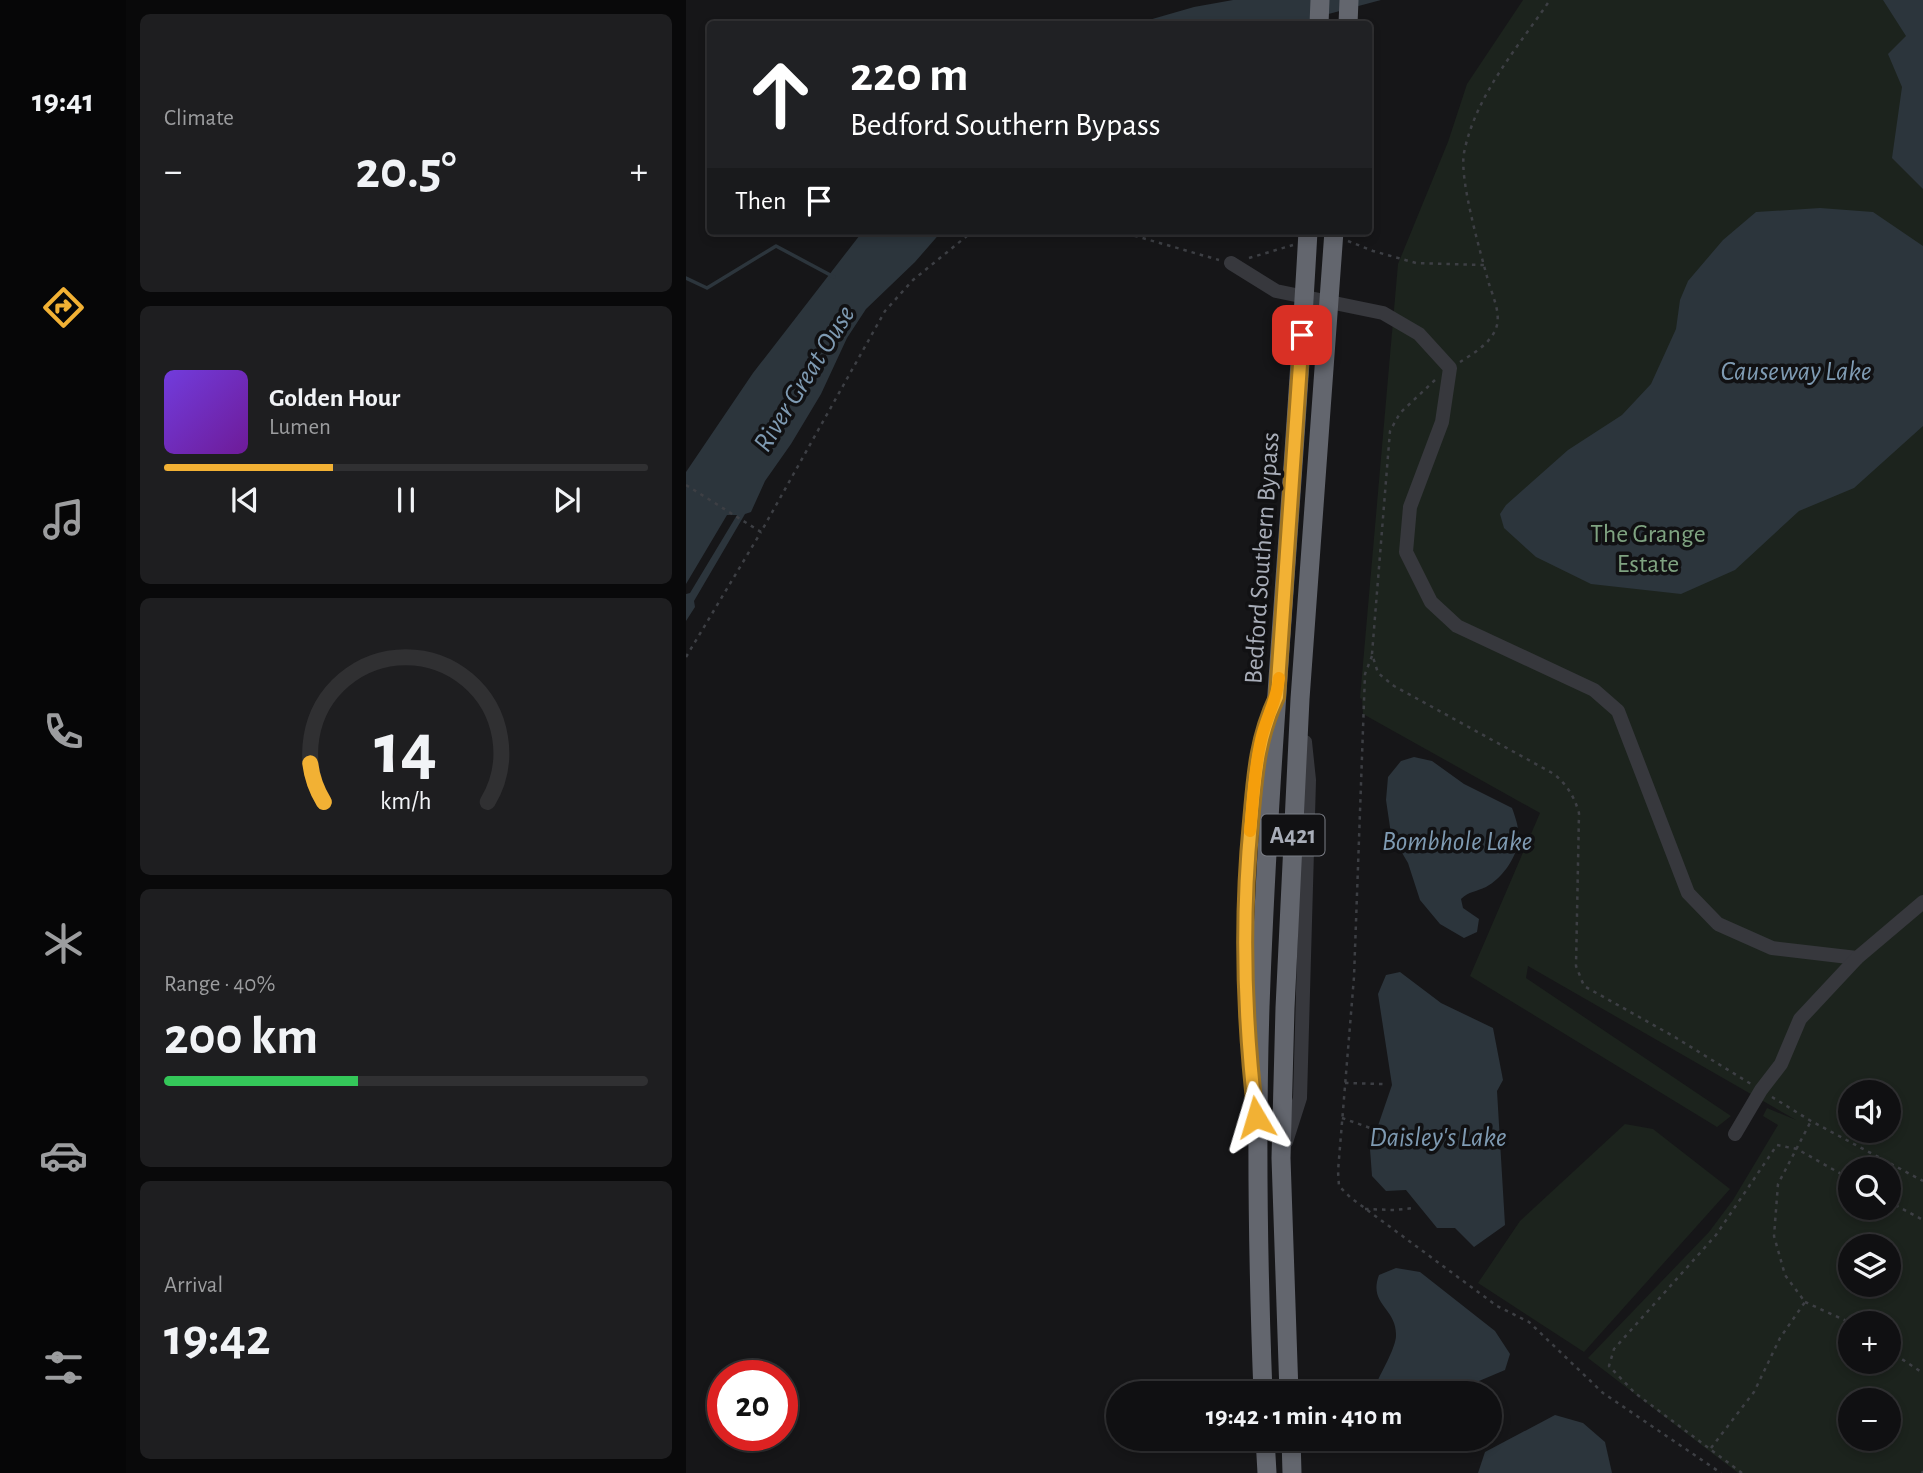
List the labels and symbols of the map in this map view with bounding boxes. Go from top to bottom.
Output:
water label: River Great Ouse [749,301,861,457]
pin [1272,305,1332,365]
water label: Causeway Lake [1721,358,1871,386]
street label: Bedford Southern Bypass [1240,431,1284,685]
park label: The Grange Estate [1590,521,1706,577]
road number: A421 [1262,814,1324,856]
water label: Bombhole Lake [1382,828,1532,856]
position arrow [1219,1080,1293,1154]
water label: Daisley's Lake [1369,1124,1507,1152]
speed limit sign: 20 [707,1360,798,1451]

